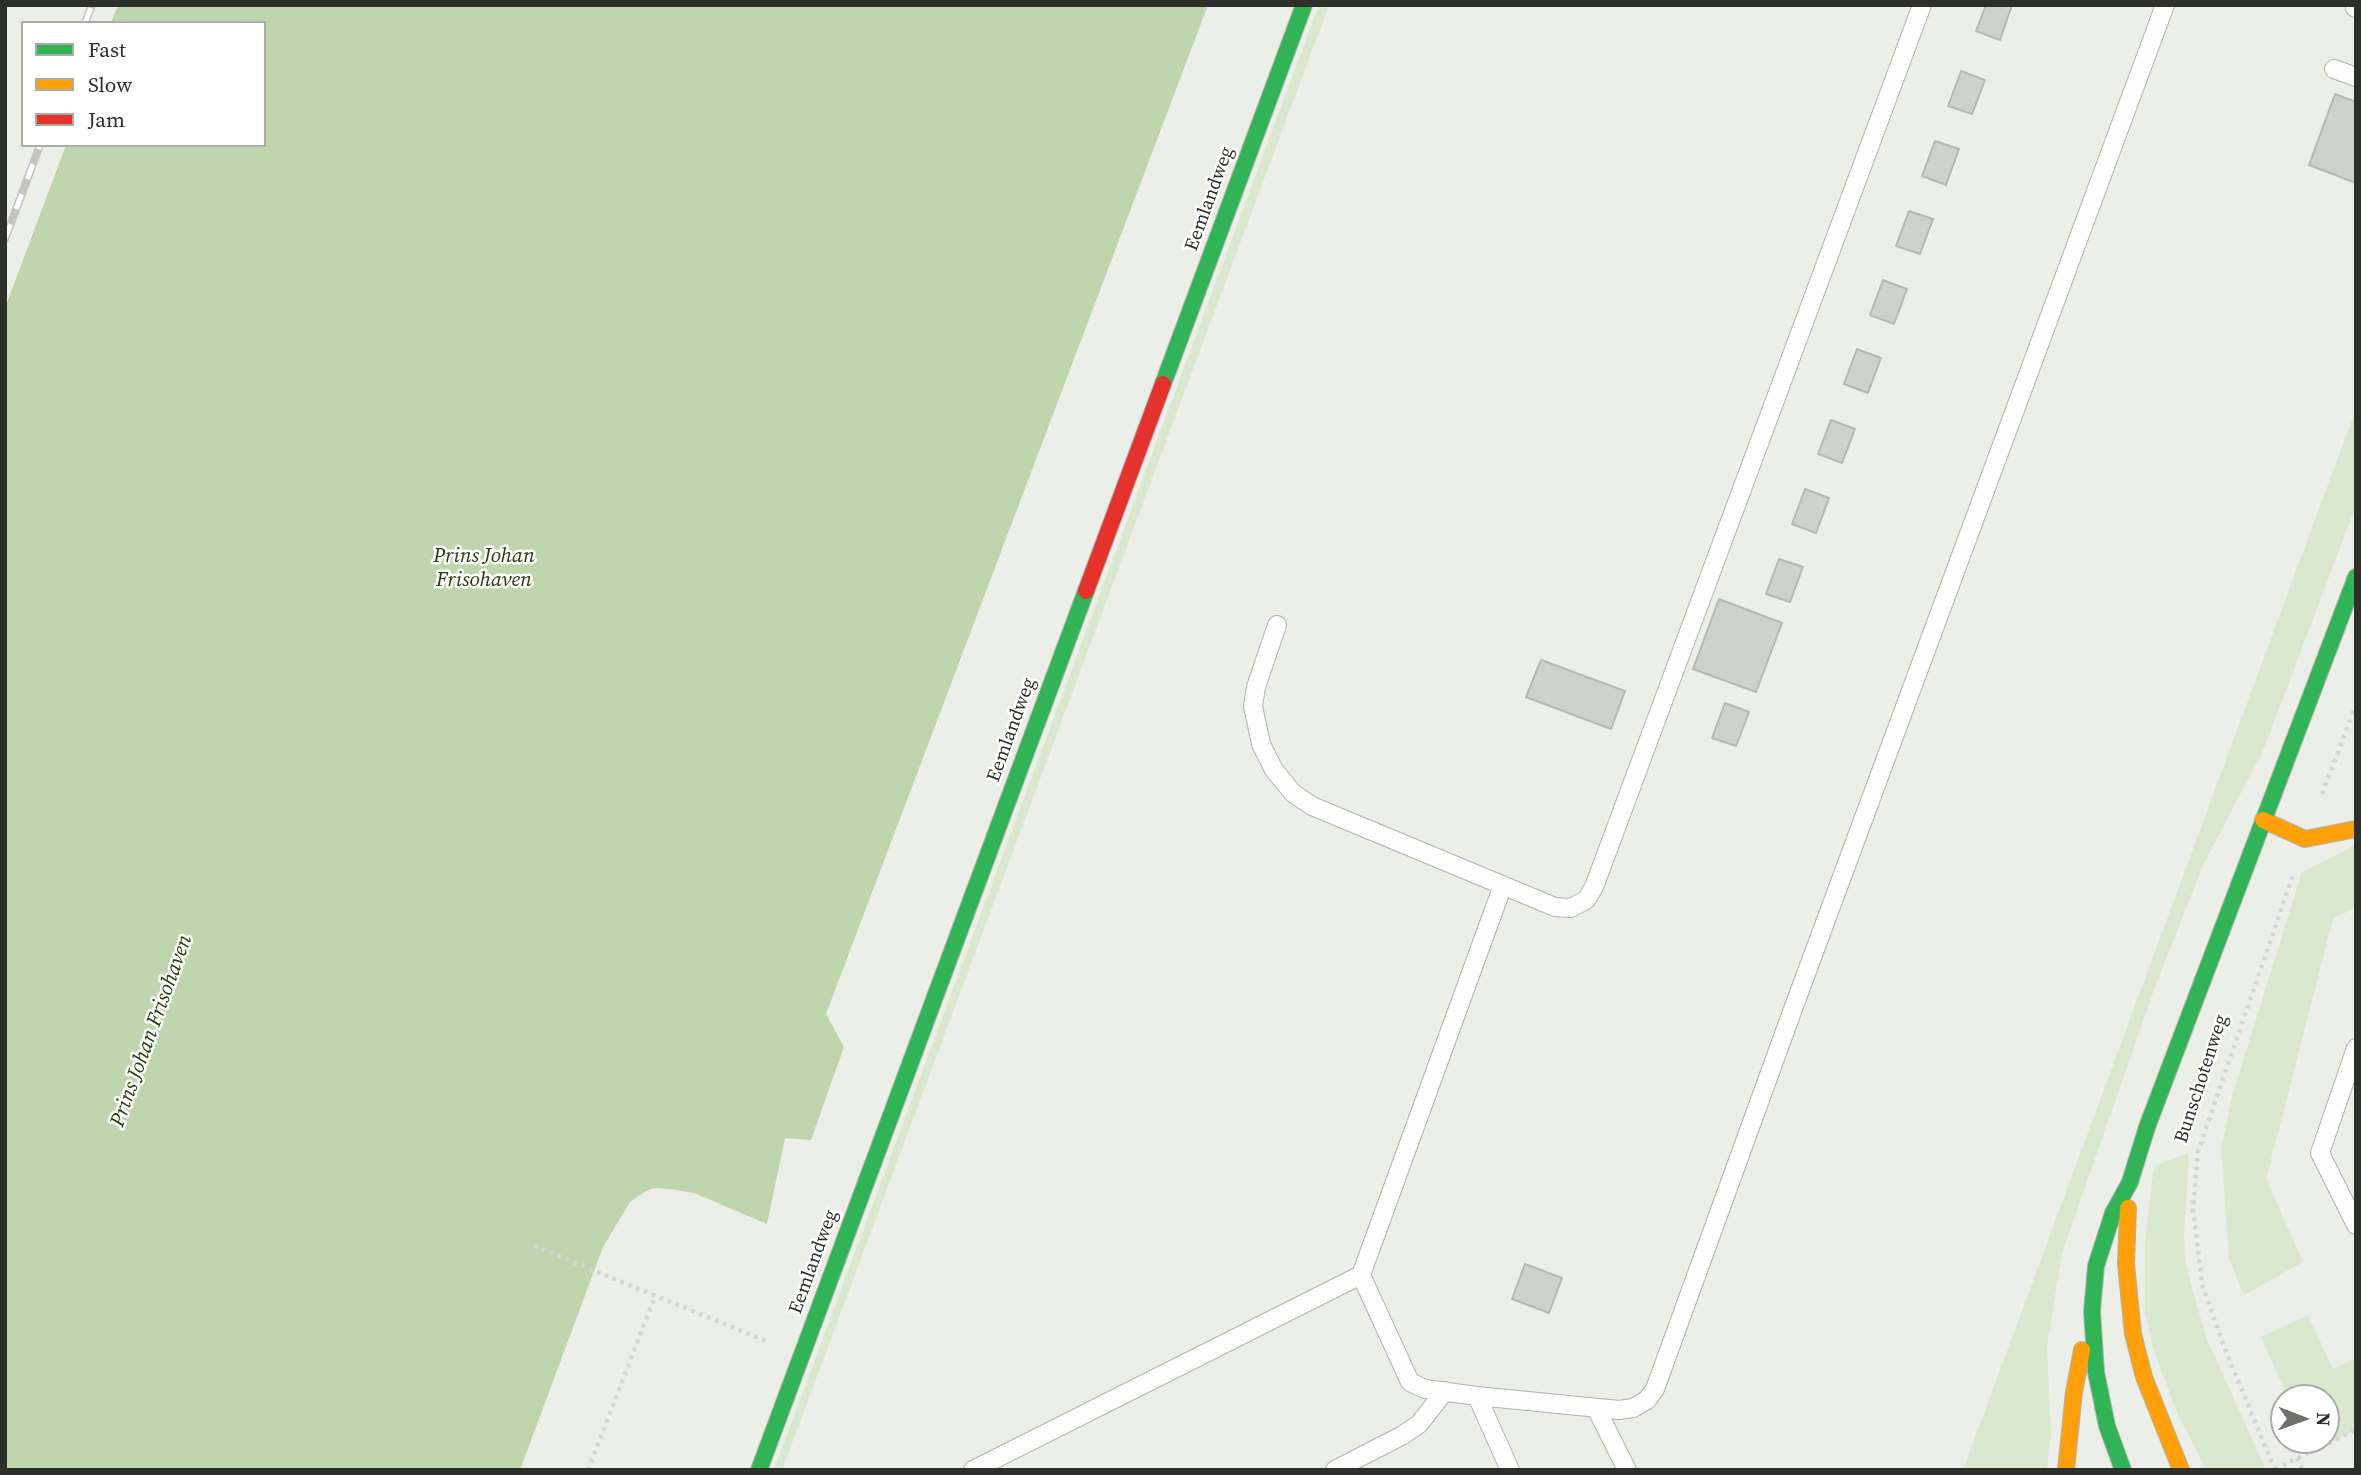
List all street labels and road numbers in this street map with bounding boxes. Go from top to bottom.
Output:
street label: Eemlandweg [1181,144,1239,254]
street label: Eemlandweg [983,675,1041,785]
street label: Bunschotenweg [2171,1012,2233,1146]
street label: Eemlandweg [785,1207,843,1317]

